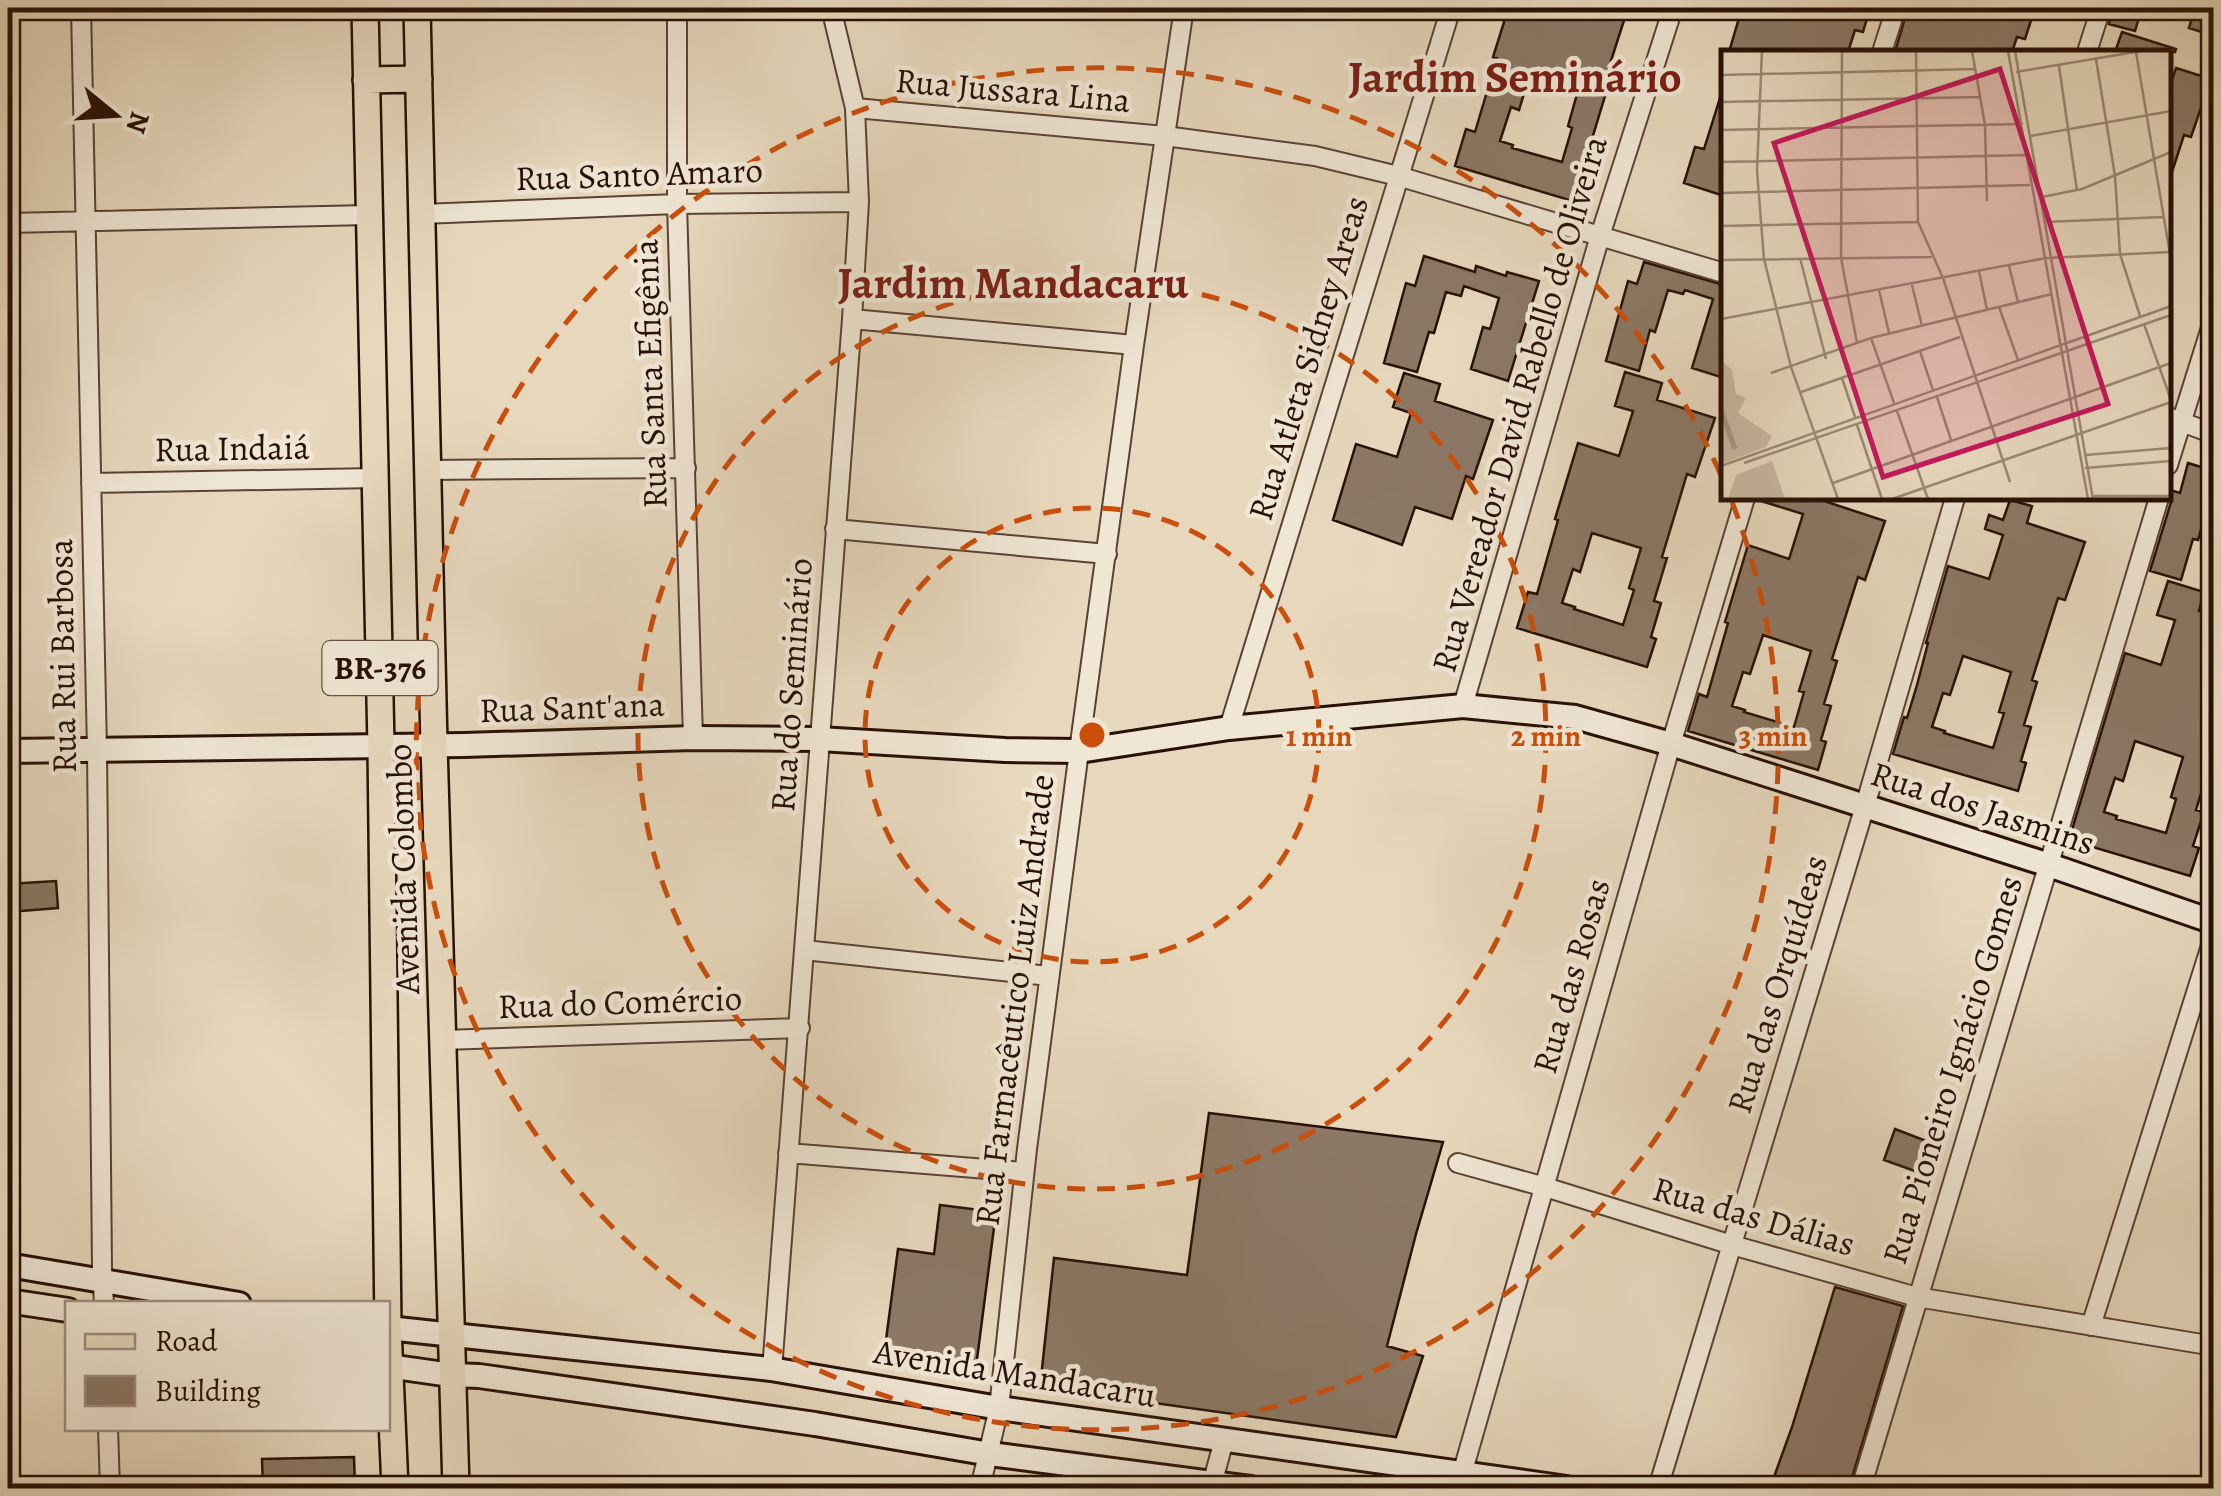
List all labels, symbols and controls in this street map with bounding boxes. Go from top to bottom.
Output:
district label: Jardim Seminário [1348,46,1682,108]
inset map [1721,50,2171,500]
street label: Rua Jussara Lina [894,56,1133,124]
north arrow [65,65,165,165]
text: N [117,107,159,138]
street label: Rua Vereador David Rabello de Oliveira [1419,130,1619,678]
street label: Rua Santo Amaro [515,146,763,202]
street label: Rua Atleta Sidney Areas [1236,190,1380,526]
street label: Rua Santa Efigênia [621,238,679,510]
district label: Jardim Mandacaru [838,252,1189,314]
street label: Rua Indaiá [154,423,311,473]
street label: Rua Rui Barbosa [36,538,88,774]
street label: Rua do Seminário [758,556,824,814]
road number: BR-376 [322,641,438,695]
street label: Rua Sant'ana [479,680,666,734]
text: 1 min [1286,716,1352,756]
text: 2 min [1511,716,1581,756]
text: 3 min [1739,716,1808,756]
centre of rings [1074,717,1110,753]
street label: Avenida Colombo [375,743,431,996]
street label: Rua dos Jasmins [1865,749,2101,867]
street label: Rua Farmacêutico Luiz Andrade [963,772,1065,1228]
street label: Rua das Orquídeas [1715,849,1839,1119]
street label: Rua Pioneiro Ignácio Gomes [1870,870,2034,1270]
street label: Rua das Rosas [1520,873,1622,1079]
street label: Rua do Comércio [497,974,743,1030]
street label: Rua das Dálias [1647,1164,1861,1268]
legend [65,1301,390,1431]
text: Road [155,1321,218,1361]
street label: Avenida Mandacaru [870,1327,1159,1419]
text: Building [155,1371,261,1411]

